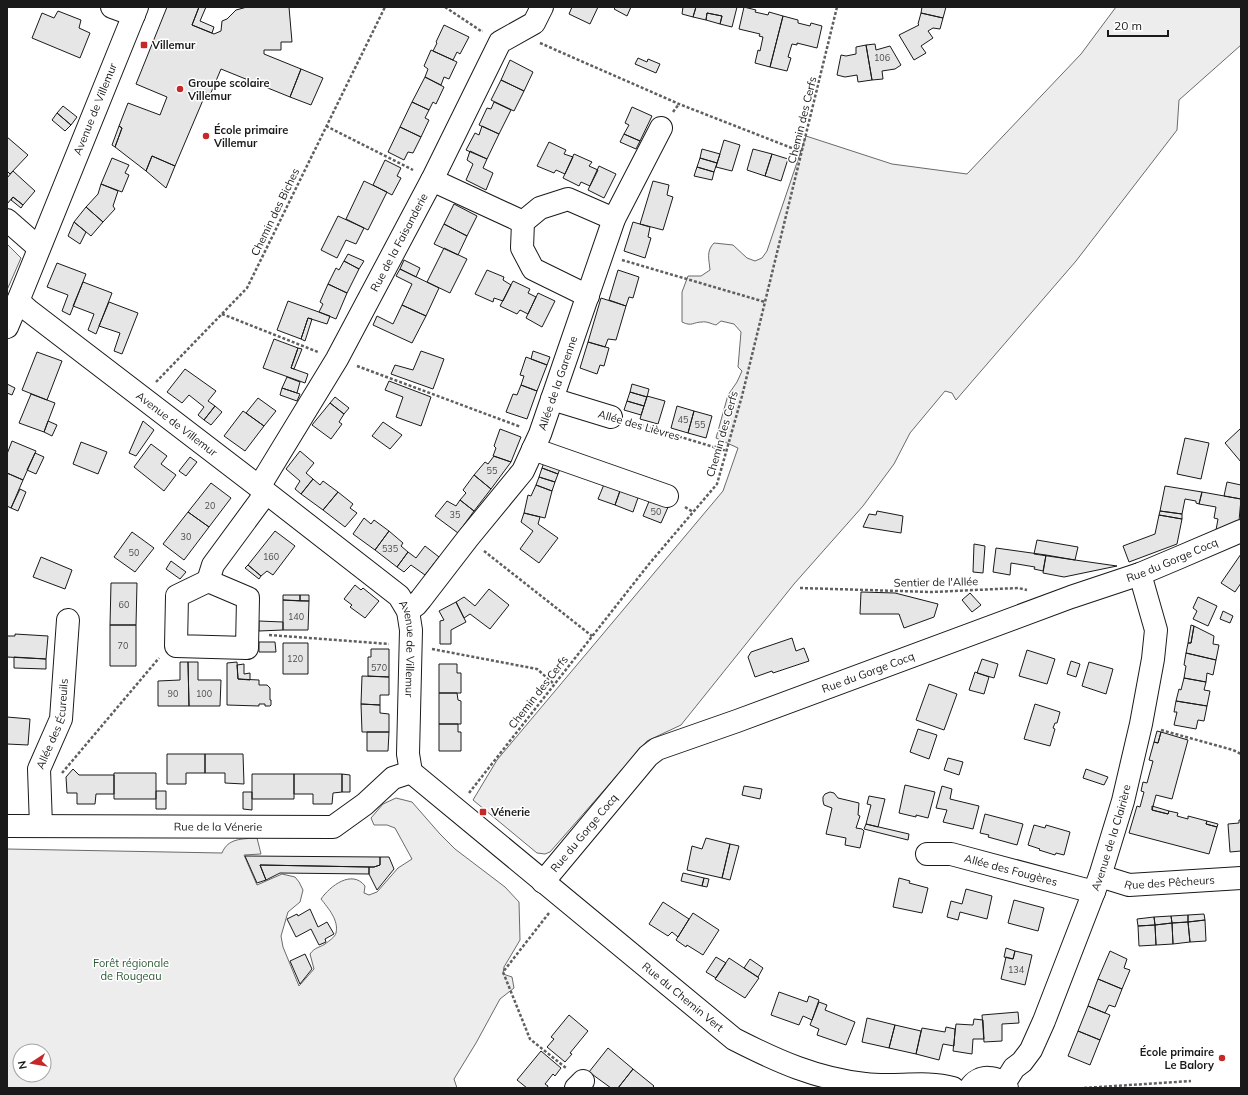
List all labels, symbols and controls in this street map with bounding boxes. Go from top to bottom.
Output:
scale bar [1108,12,1168,38]
text: 20 m [1114,18,1142,33]
place label: Villemur [151,38,196,52]
marker: Villemur [139,40,149,50]
house number: 106 [874,52,890,63]
street label: Avenue de Villemur [70,61,120,157]
street label: Chemin des Cerfs [784,75,820,165]
place label: Groupe scolaire Villemur [187,76,270,103]
marker: Groupe scolaire Villemur [175,84,185,94]
place label: École primaire Villemur [213,123,288,150]
marker: École primaire Villemur [201,131,211,141]
street label: Chemin des Biches [248,166,302,258]
street label: Rue de la Faisanderie [367,191,431,294]
street label: Allée de la Garenne [535,334,580,432]
street label: Avenue de Villemur [133,389,220,459]
street label: Chemin des Cerfs [703,389,741,479]
street label: Allée des Lièvres [596,407,682,443]
house number: 45 [678,414,689,425]
house number: 55 [695,419,706,430]
house number: 55 [487,465,498,476]
house number: 20 [205,500,215,511]
house number: 50 [651,506,661,517]
house number: 35 [450,509,461,520]
house number: 30 [181,531,191,542]
street label: Rue du Gorge Cocq [1124,535,1220,585]
house number: 535 [382,543,399,554]
house number: 50 [129,547,139,558]
house number: 160 [263,551,279,562]
street label: Sentier de l'Allée [894,574,978,590]
street label: Avenue de Villemur [396,597,418,697]
house number: 60 [119,599,129,610]
house number: 140 [288,611,304,622]
house number: 70 [118,640,128,651]
street label: Rue du Gorge Cocq [820,649,916,696]
house number: 120 [287,653,303,664]
street label: Chemin des Cerfs [505,653,571,731]
house number: 570 [371,662,387,673]
street label: Allée des Écureuils [33,678,71,771]
house number: 90 [168,688,178,699]
house number: 100 [196,688,212,699]
street label: Avenue de la Clairière [1088,783,1134,893]
street label: Rue du Gorge Cocq [547,791,621,875]
place label: Vénerie [490,805,530,819]
marker: Vénerie [478,807,488,817]
street label: Rue de la Vénerie [174,820,262,834]
street label: Allée des Fougères [963,851,1059,889]
street label: Rue des Pêcheurs [1123,873,1215,893]
park label: Forêt régionale de Rougeau [93,956,169,983]
street label: Rue du Chemin Vert [639,959,727,1035]
house number: 134 [1008,964,1025,975]
north arrow [12,1043,52,1083]
place label: École primaire Le Balory [1140,1045,1214,1072]
marker: École primaire Le Balory [1217,1053,1227,1063]
text: N [15,1060,30,1071]

